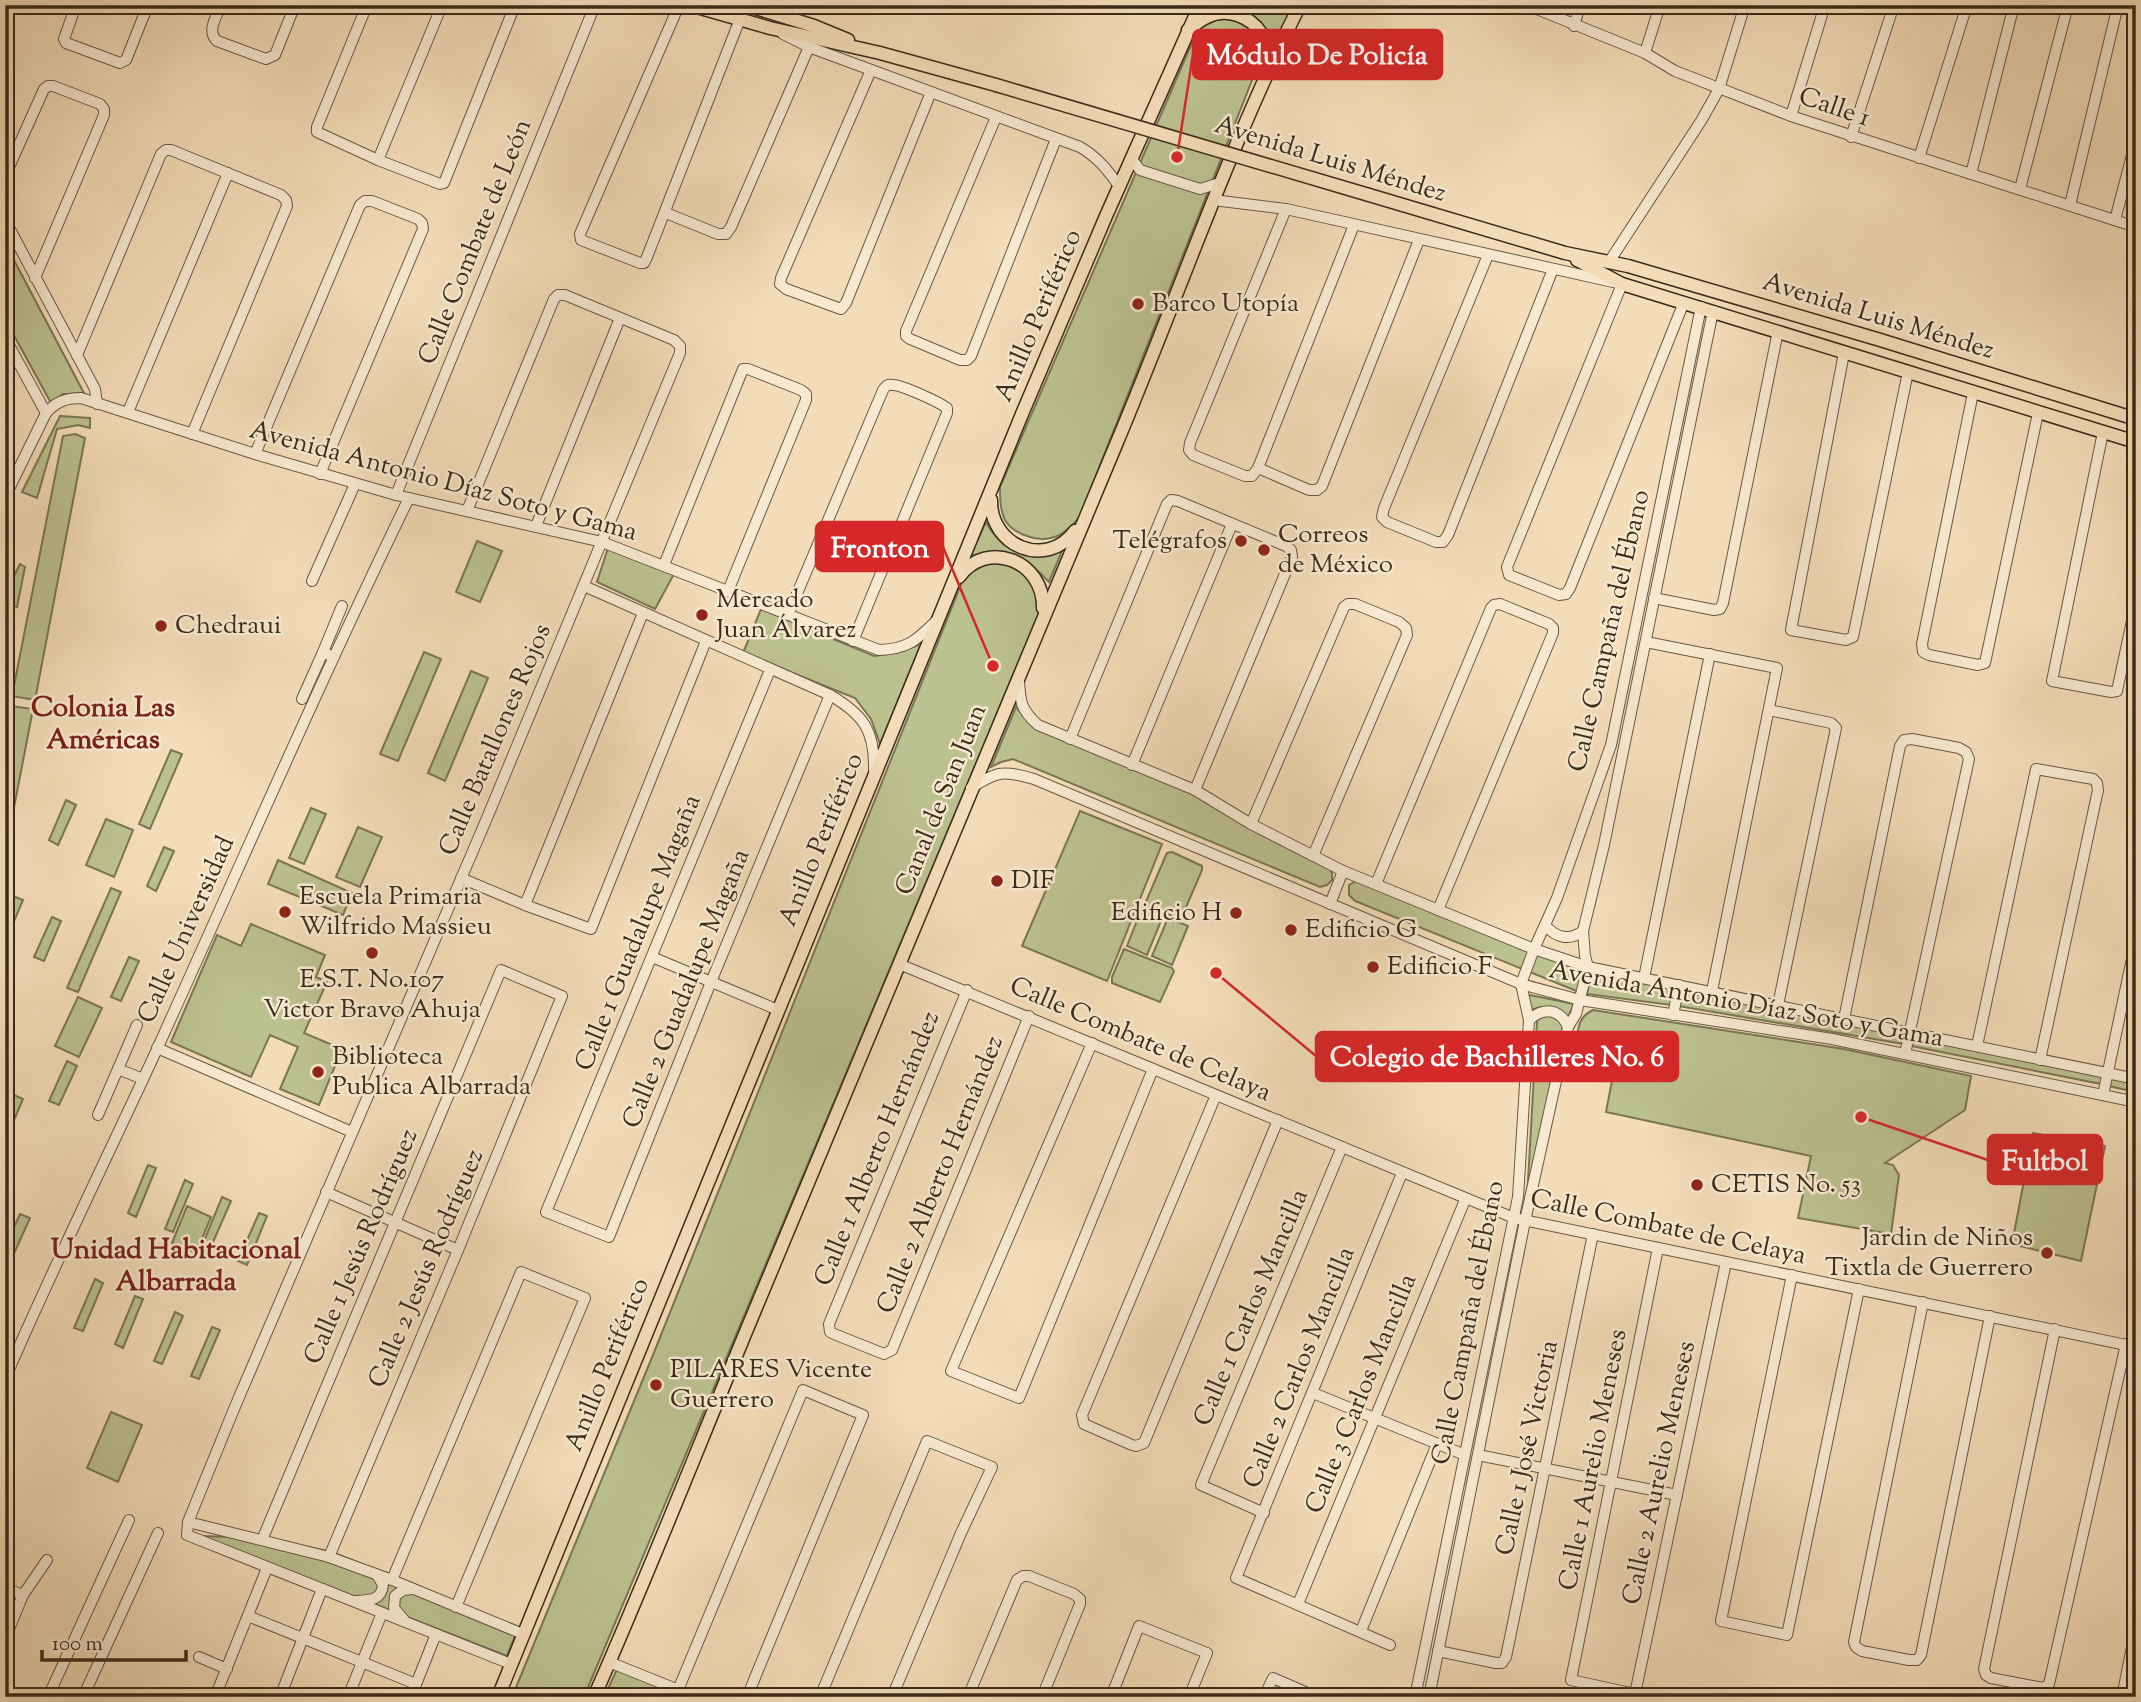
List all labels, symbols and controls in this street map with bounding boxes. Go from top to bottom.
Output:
callout: Módulo De Policía [1193,30,1442,79]
text: Módulo De Policía [1206,37,1428,77]
street label: Calle 1 [1793,79,1875,137]
street label: Avenida Luis Méndez [1210,107,1451,213]
street label: Calle Combate de León [410,114,542,370]
street label: Anillo Periférico [986,224,1092,408]
street label: Avenida Luis Méndez [1758,264,1999,370]
place label: Barco Utopía [1152,286,1299,323]
marker: Barco Utopía [1130,296,1146,312]
street label: Avenida Antonio Díaz Soto y Gama [245,412,641,552]
street label: Calle Campaña del Ébano [1560,486,1660,776]
place label: Correos de México [1278,517,1393,584]
callout: Fronton [816,522,943,571]
place label: Telégrafos [1113,523,1227,560]
text: Fronton [831,530,930,570]
marker: Telégrafos [1233,533,1249,549]
marker: Correos de México [1256,542,1272,558]
place label: Mercado Juan Álvarez [714,582,857,649]
marker: Mercado Juan Álvarez [694,607,710,623]
place label: Chedraui [175,608,281,645]
marker: Chedraui [153,618,169,634]
street label: Calle Batallones Rojos [430,618,562,862]
district label: Colonia Las Américas [31,689,175,761]
street label: Canal de San Juan [887,699,997,901]
street label: Anillo Periférico [770,748,874,932]
street label: Calle 1 Guadalupe Magaña [567,789,711,1077]
street label: Calle Universidad [129,830,245,1030]
street label: Calle 2 Guadalupe Magaña [614,844,760,1134]
place label: DIF [1011,863,1055,900]
marker: DIF [989,873,1005,889]
place label: Escuela Primaria Wilfrido Massieu [299,879,492,946]
place label: Edificio H [1111,895,1222,932]
marker: Escuela Primaria Wilfrido Massieu [277,904,293,920]
marker: Edificio H [1228,905,1244,921]
place label: Edificio G [1305,912,1417,949]
marker: Edificio G [1283,922,1299,938]
marker: E.S.T. No.107 Victor Bravo Ahuja [364,945,380,961]
place label: Edificio F [1387,949,1492,986]
street label: Avenida Antonio Díaz Soto y Gama [1546,952,1946,1058]
marker: Edificio F [1365,959,1381,975]
place label: E.S.T. No.107 Victor Bravo Ahuja [263,962,481,1029]
street label: Calle Combate de Celaya [1004,968,1276,1112]
street label: Calle 1 Alberto Hernández [806,1006,950,1292]
street label: Calle 2 Alberto Hernández [868,1030,1014,1320]
callout: Colegio de Bachilleres No. 6 [1316,1032,1678,1081]
place label: Biblioteca Publica Albarrada [332,1039,531,1106]
text: Colegio de Bachilleres No. 6 [1330,1039,1664,1079]
marker: Biblioteca Publica Albarrada [310,1064,326,1080]
street label: Calle 1 Jesús Rodríguez [296,1123,428,1371]
callout: Fultbol [1988,1135,2102,1184]
text: Fultbol [2002,1143,2088,1183]
street label: Calle 2 Jesús Rodríguez [360,1144,494,1394]
place label: CETIS No. 53 [1711,1167,1861,1204]
marker: CETIS No. 53 [1689,1177,1705,1193]
street label: Calle Campaña del Ébano [1423,1178,1515,1468]
street label: Calle Combate de Celaya [1527,1181,1809,1275]
street label: Calle 1 Carlos Mancilla [1185,1184,1319,1432]
place label: Jardin de Niños Tixtla de Guerrero [1825,1220,2033,1287]
district label: Unidad Habitacional Albarrada [51,1231,301,1303]
street label: Calle 2 Carlos Mancilla [1235,1242,1365,1494]
marker: Jardin de Niños Tixtla de Guerrero [2039,1245,2055,1261]
street label: Calle 3 Carlos Mancilla [1297,1268,1427,1520]
street label: Anillo Periférico [556,1273,660,1457]
street label: Calle 1 Aurelio Meneses [1551,1326,1637,1594]
street label: Calle 1 José Victoria [1487,1337,1569,1559]
street label: Calle 2 Aurelio Meneses [1614,1338,1706,1608]
place label: PILARES Vicente Guerrero [670,1352,872,1419]
marker: PILARES Vicente Guerrero [648,1377,664,1393]
scale bar [42,1618,186,1662]
text: 100 m [52,1630,103,1660]

